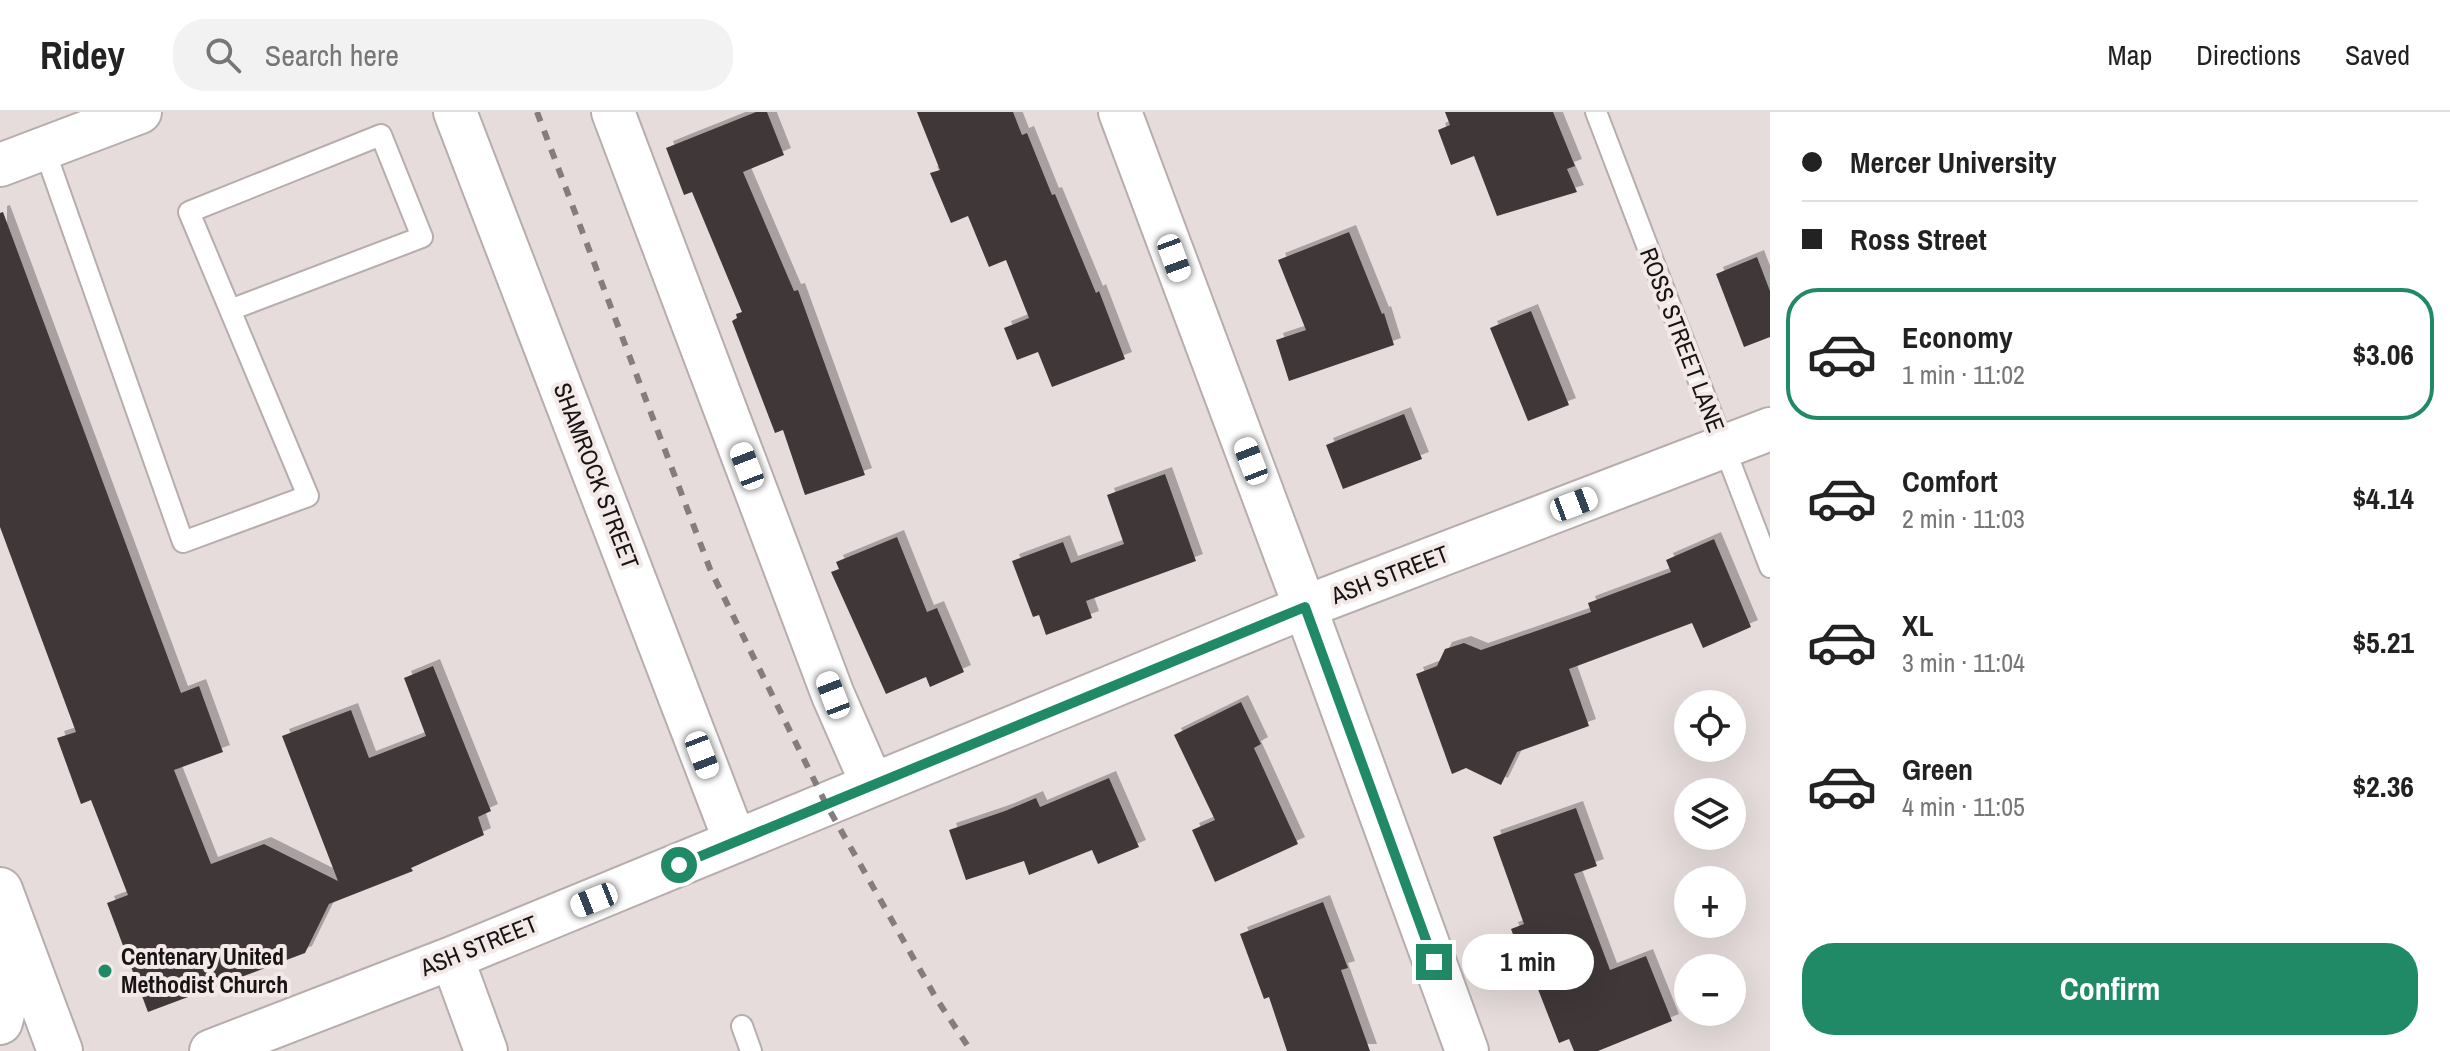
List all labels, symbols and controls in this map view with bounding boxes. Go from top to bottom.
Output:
search box [173,19,733,91]
text: Ridey [40,30,125,81]
icon: search [201,33,245,77]
text: Search here [265,35,399,75]
text: Map [2108,36,2152,74]
text: Directions [2196,36,2301,74]
text: Saved [2345,36,2410,74]
text: Mercer University [1850,142,2056,182]
text: Ross Street [1850,219,1987,259]
car [1155,231,1193,285]
street label: ROSS STREET LANE [1633,243,1733,437]
text: Economy [1902,317,2013,357]
icon: car [1806,318,1878,390]
text: $3.06 [2352,334,2414,374]
text: 1 min · 11:02 [1902,357,2025,392]
street label: SHAMROCK STREET [547,378,647,573]
car [1231,434,1271,488]
car [727,439,767,493]
text: Comfort [1902,461,1998,501]
icon: car [1806,462,1878,534]
text: $4.14 [2352,478,2414,518]
car [1547,484,1601,524]
text: 2 min · 11:03 [1902,501,2025,536]
street label: ASH STREET [1325,537,1453,612]
text: XL [1902,605,1933,645]
icon: car [1806,606,1878,678]
text: $5.21 [2352,622,2414,662]
text: 3 min · 11:04 [1902,645,2025,680]
car [813,668,853,722]
map controls [1674,690,1746,1026]
button: locate [1674,690,1746,762]
car [682,728,722,782]
text: Green [1902,749,1973,789]
icon: car [1806,750,1878,822]
text: $2.36 [2352,766,2414,806]
button: layers [1674,778,1746,850]
text: 4 min · 11:05 [1902,789,2025,824]
route start [661,847,697,883]
button: + [1674,866,1746,938]
car [567,880,621,920]
street label: ASH STREET [414,907,542,983]
callout: 1 min [1462,934,1594,990]
place label: Centenary United Methodist Church [121,940,288,1000]
button: Confirm [1802,943,2418,1035]
route end [1416,944,1452,980]
text: 1 min [1500,944,1556,979]
button: − [1674,954,1746,1026]
marker: Centenary United Methodist Church [96,962,114,980]

